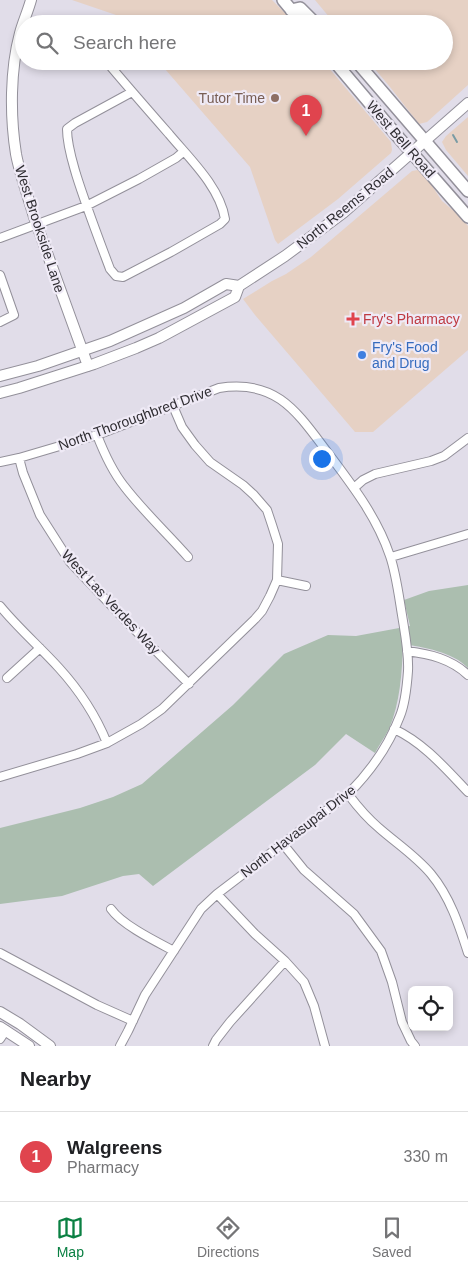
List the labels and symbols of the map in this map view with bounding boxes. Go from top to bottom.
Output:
place label: Tutor Time [199,90,265,106]
marker: Tutor Time [269,92,281,104]
pin: 1 [290,95,322,136]
street label: West Bell Road [363,97,439,181]
street label: West Brookside Lane [12,163,68,295]
street label: North Reems Road [293,164,397,252]
place label: Fry's Pharmacy [363,311,460,327]
marker: Fry's Pharmacy [347,313,359,325]
place label: Fry's Food and Drug [372,339,438,371]
marker: Fry's Food and Drug [356,349,368,361]
street label: North Thoroughbred Drive [56,383,214,453]
your location [309,446,335,472]
street label: West Las Verdes Way [58,546,164,658]
street label: North Havasupai Drive [238,781,359,881]

